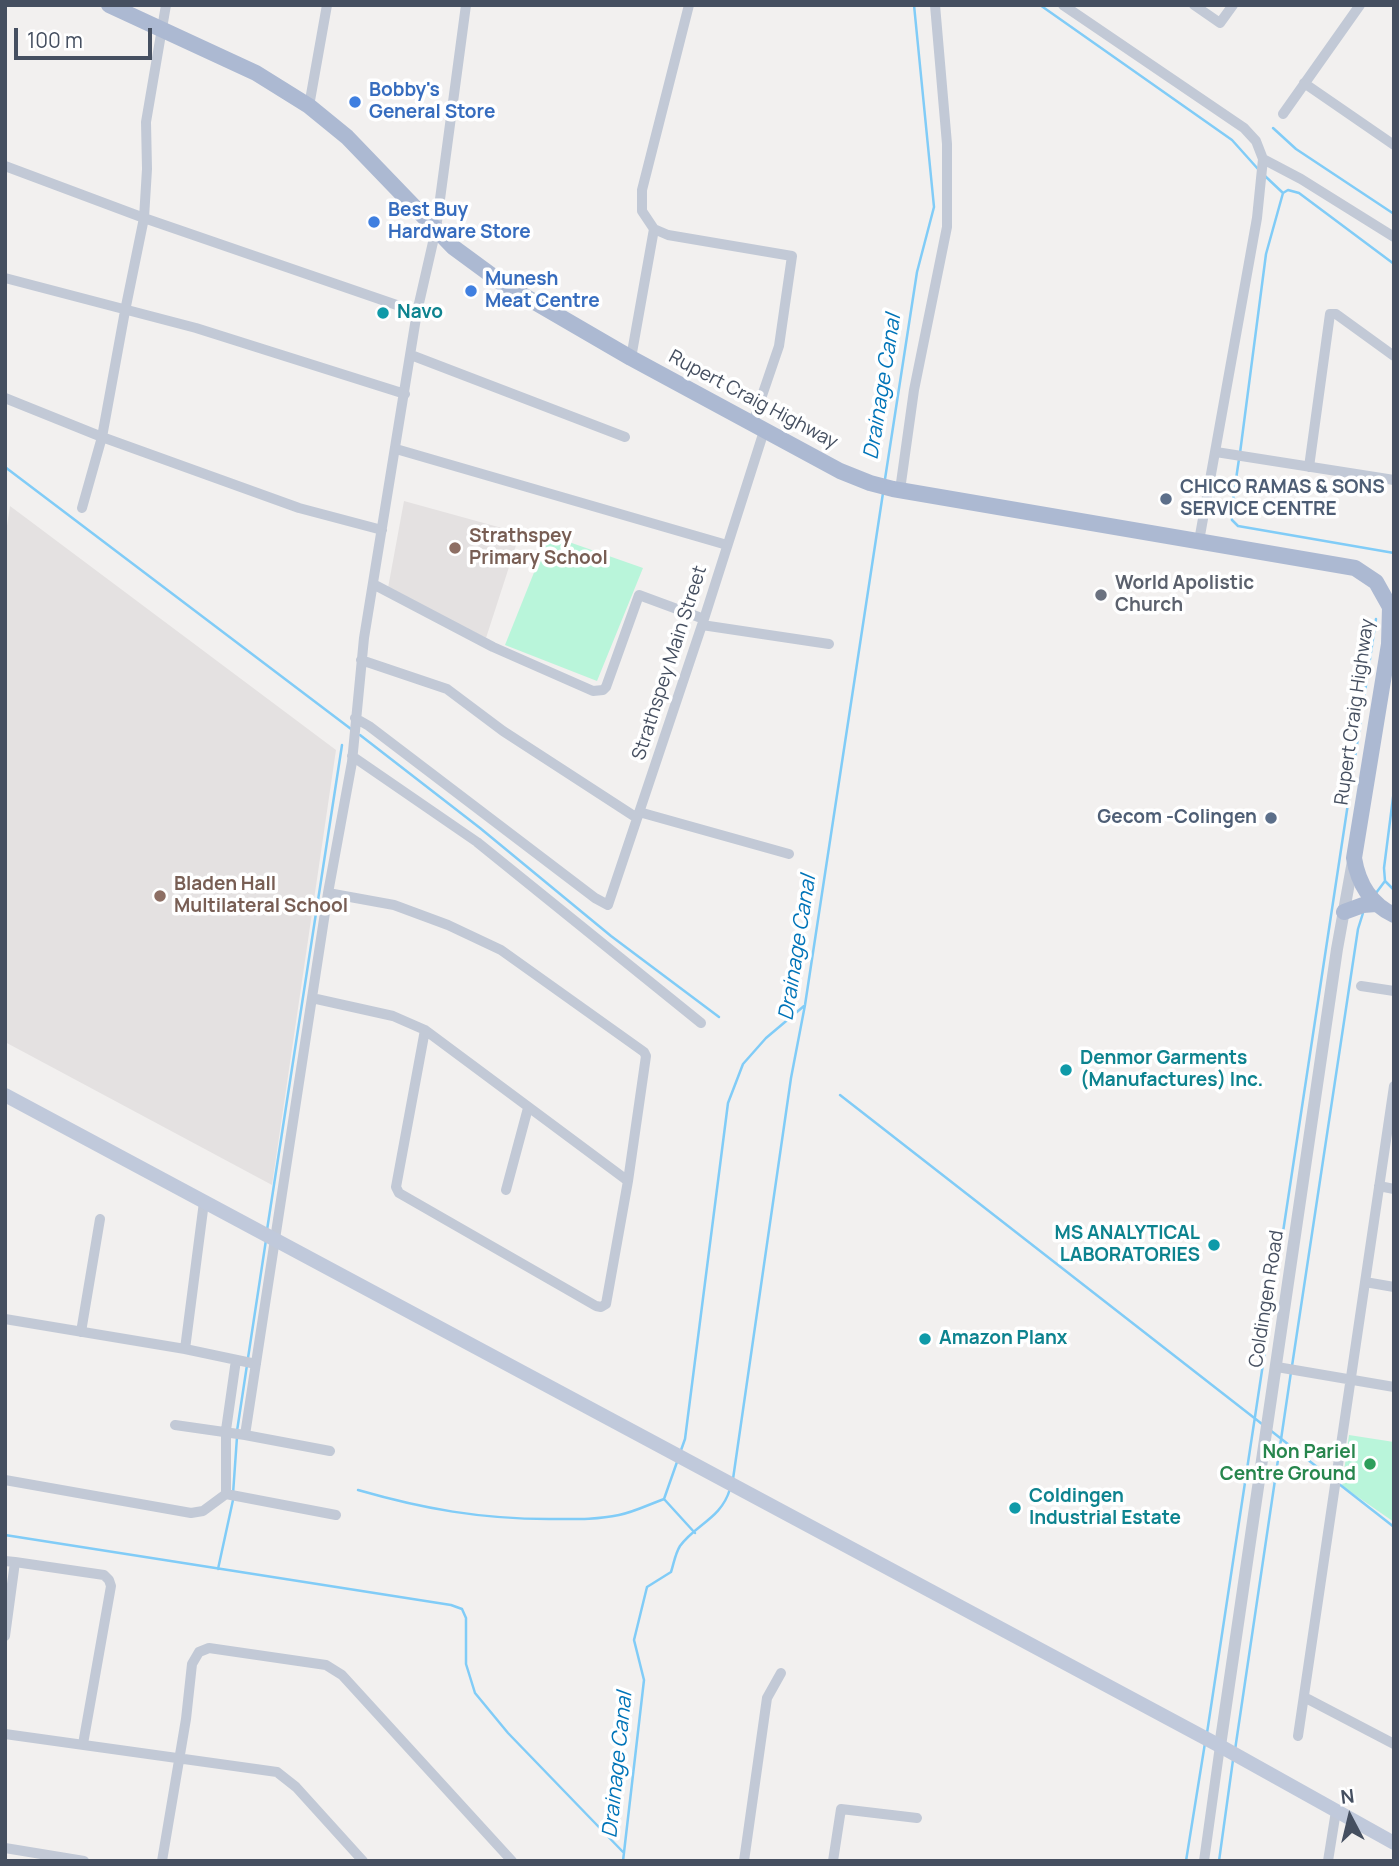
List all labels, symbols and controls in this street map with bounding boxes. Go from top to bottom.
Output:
scale bar [18,14,156,58]
text: 100 m [27,26,83,54]
place label: Bobby's General Store [369,80,495,124]
marker: Bobby's General Store [347,94,363,110]
place label: Best Buy Hardware Store [388,200,531,244]
marker: Best Buy Hardware Store [366,214,382,230]
place label: Munesh Meat Centre [485,269,600,313]
marker: Munesh Meat Centre [463,283,479,299]
place label: Navo [397,302,443,324]
marker: Navo [375,305,391,321]
water label: Drainage Canal [859,313,907,461]
street label: Rupert Craig Highway [665,346,841,454]
place label: CHICO RAMAS & SONS SERVICE CENTRE [1180,477,1385,521]
marker: CHICO RAMAS & SONS SERVICE CENTRE [1158,491,1174,507]
place label: Strathspey Primary School [469,526,608,570]
marker: Strathspey Primary School [447,540,463,556]
street label: Strathspey Main Street [628,563,712,763]
place label: World Apolistic Church [1115,573,1254,617]
marker: World Apolistic Church [1093,587,1109,603]
street label: Rupert Craig Highway [1331,617,1379,807]
place label: Gecom -Colingen [1097,807,1257,829]
marker: Gecom -Colingen [1263,810,1279,826]
place label: Bladen Hall Multilateral School [174,874,348,918]
water label: Drainage Canal [774,874,822,1022]
marker: Bladen Hall Multilateral School [152,888,168,904]
place label: Denmor Garments (Manufactures) Inc. [1080,1048,1263,1092]
marker: Denmor Garments (Manufactures) Inc. [1058,1062,1074,1078]
place label: MS ANALYTICAL LABORATORIES [1055,1223,1200,1267]
street label: Coldingen Road [1245,1229,1289,1369]
marker: MS ANALYTICAL LABORATORIES [1206,1237,1222,1253]
place label: Amazon Planx [939,1328,1067,1350]
marker: Amazon Planx [917,1331,933,1347]
place label: Non Pariel Centre Ground [1220,1442,1356,1486]
marker: Non Pariel Centre Ground [1362,1456,1378,1472]
place label: Coldingen Industrial Estate [1029,1486,1181,1530]
marker: Coldingen Industrial Estate [1007,1500,1023,1516]
water label: Drainage Canal [598,1691,638,1839]
north arrow [1315,1782,1385,1852]
text: N [1339,1782,1356,1810]

